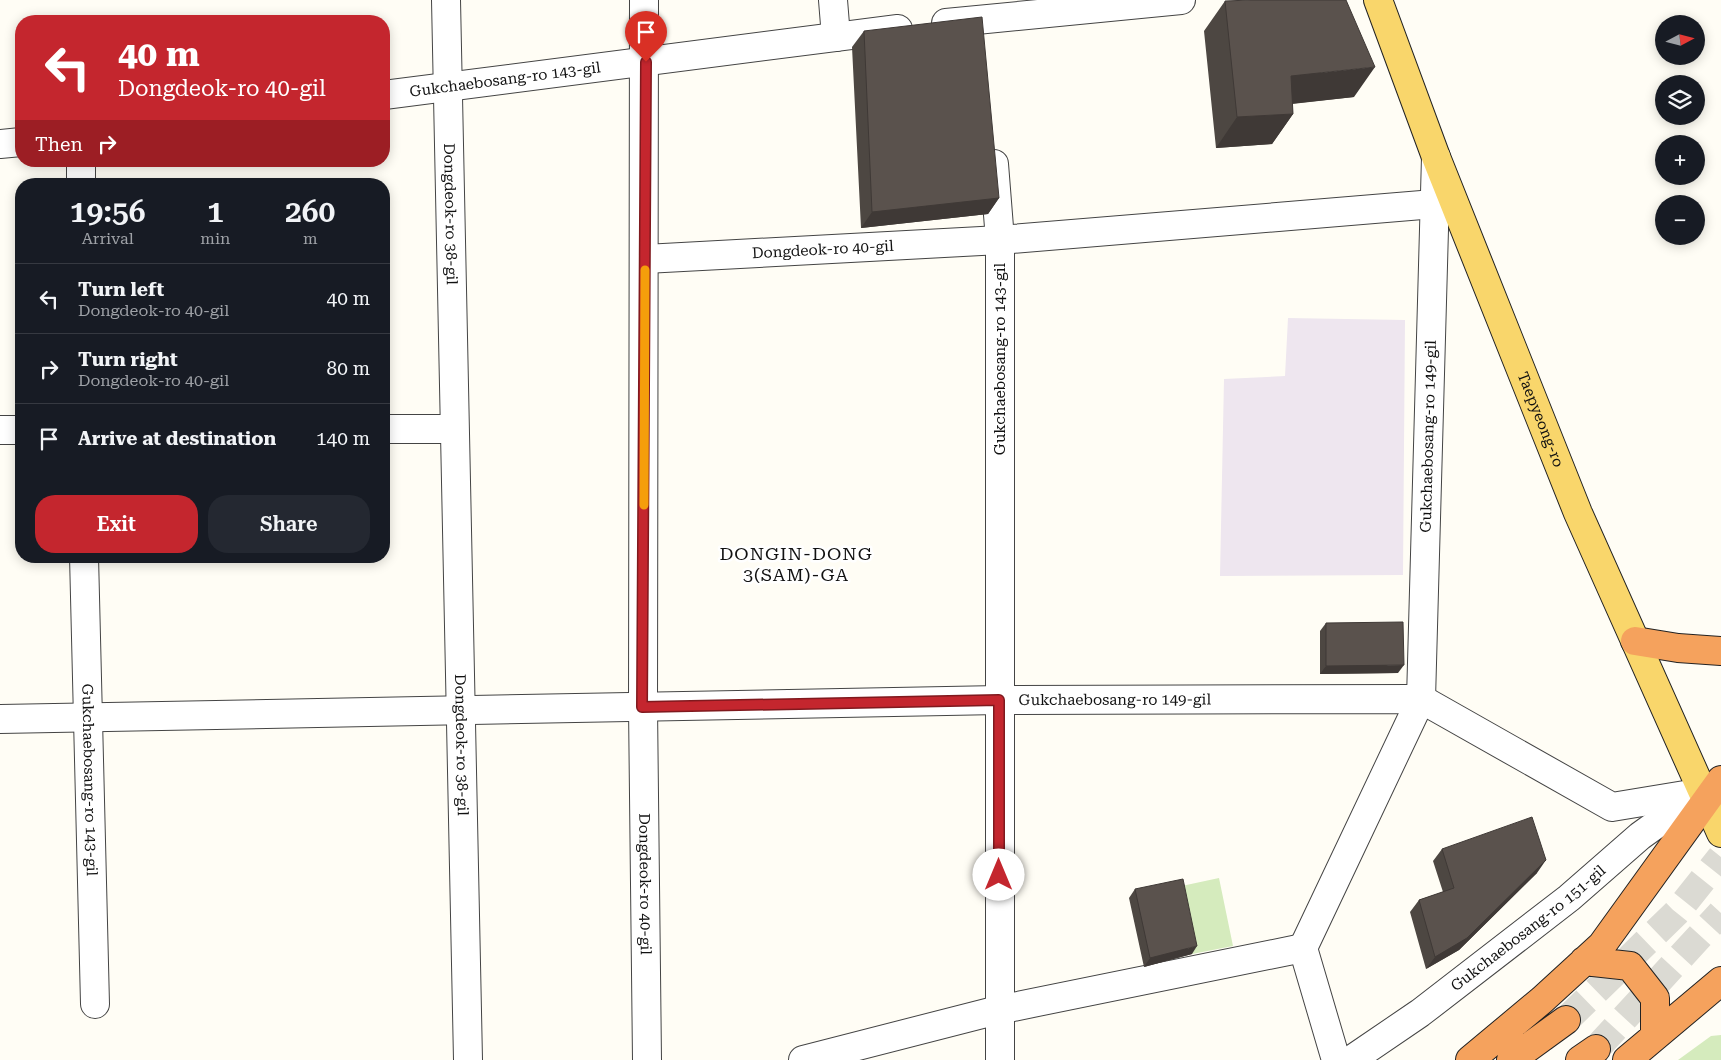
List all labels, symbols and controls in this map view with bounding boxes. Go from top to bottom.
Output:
pin [625,11,667,62]
north arrow [1655,15,1705,65]
map controls [1655,15,1705,245]
icon: arrive [632,18,660,46]
text: 40 m [118,34,200,75]
icon: left [35,35,100,100]
street label: Gukchaebosang-ro 143-gil [408,58,602,101]
button: layers [1655,75,1705,125]
text: Dongdeok-ro 40-gil [118,76,326,101]
icon: right [93,130,121,158]
text: Then [35,133,83,156]
button: + [1655,135,1705,185]
street label: Dongdeok-ro 38-gil [440,143,461,285]
text: 19:56 [70,194,146,229]
text: 1 [207,194,224,229]
text: 260 [285,194,335,229]
button: − [1655,195,1705,245]
text: Arrival [82,229,134,248]
text: min [200,229,230,248]
text: m [303,229,317,248]
street label: Dongdeok-ro 40-gil [751,237,894,262]
street label: Gukchaebosang-ro 143-gil [991,263,1009,455]
text: Turn left [78,278,164,301]
icon: left [35,285,63,313]
text: 40 m [327,287,370,310]
text: Dongdeok-ro 40-gil [78,301,229,320]
street label: Gukchaebosang-ro 149-gil [1417,340,1440,533]
text: Turn right [78,348,178,371]
icon: right [35,355,63,383]
text: 80 m [327,357,370,380]
street label: Taepyeong-ro [1514,369,1568,470]
text: Dongdeok-ro 40-gil [78,371,229,390]
icon: arrive [35,425,63,453]
text: Arrive at destination [78,427,276,450]
text: 140 m [316,427,370,450]
button: Exit [35,495,198,553]
button: Share [208,495,370,553]
district label: DONGIN-DONG 3(SAM)-GA [719,543,873,585]
street label: Dongdeok-ro 38-gil [451,674,472,816]
street label: Gukchaebosang-ro 143-gil [78,684,101,877]
street label: Gukchaebosang-ro 149-gil [1019,690,1211,709]
street label: Dongdeok-ro 40-gil [635,813,655,955]
position arrow [972,848,1024,900]
street label: Gukchaebosang-ro 151-gil [1447,861,1609,995]

